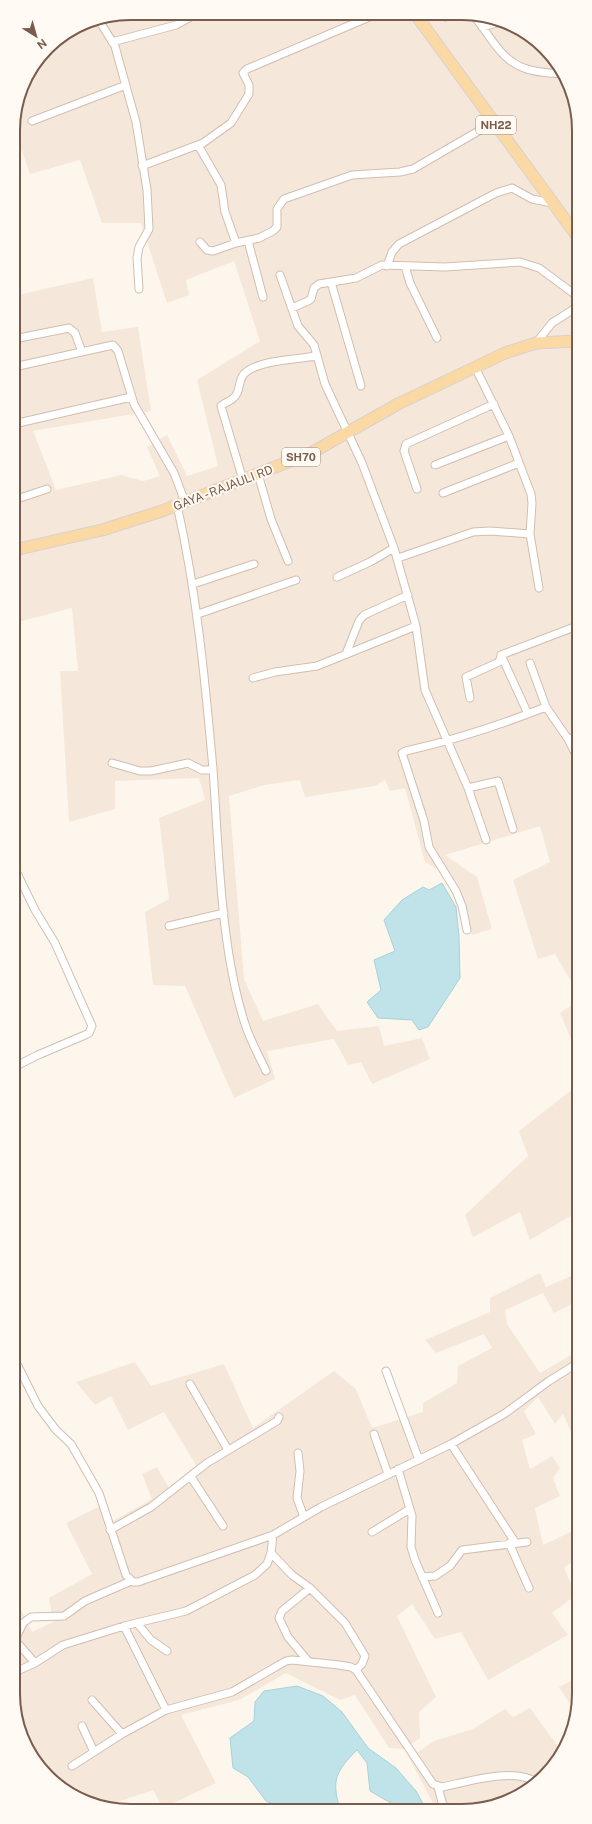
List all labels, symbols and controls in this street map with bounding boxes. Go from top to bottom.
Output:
north arrow [16,16,56,56]
text: N [35,37,49,51]
road number: NH22 [476,116,516,134]
road number: SH70 [282,448,320,466]
street label: GAYA - RAJAULI RD [171,463,275,513]

